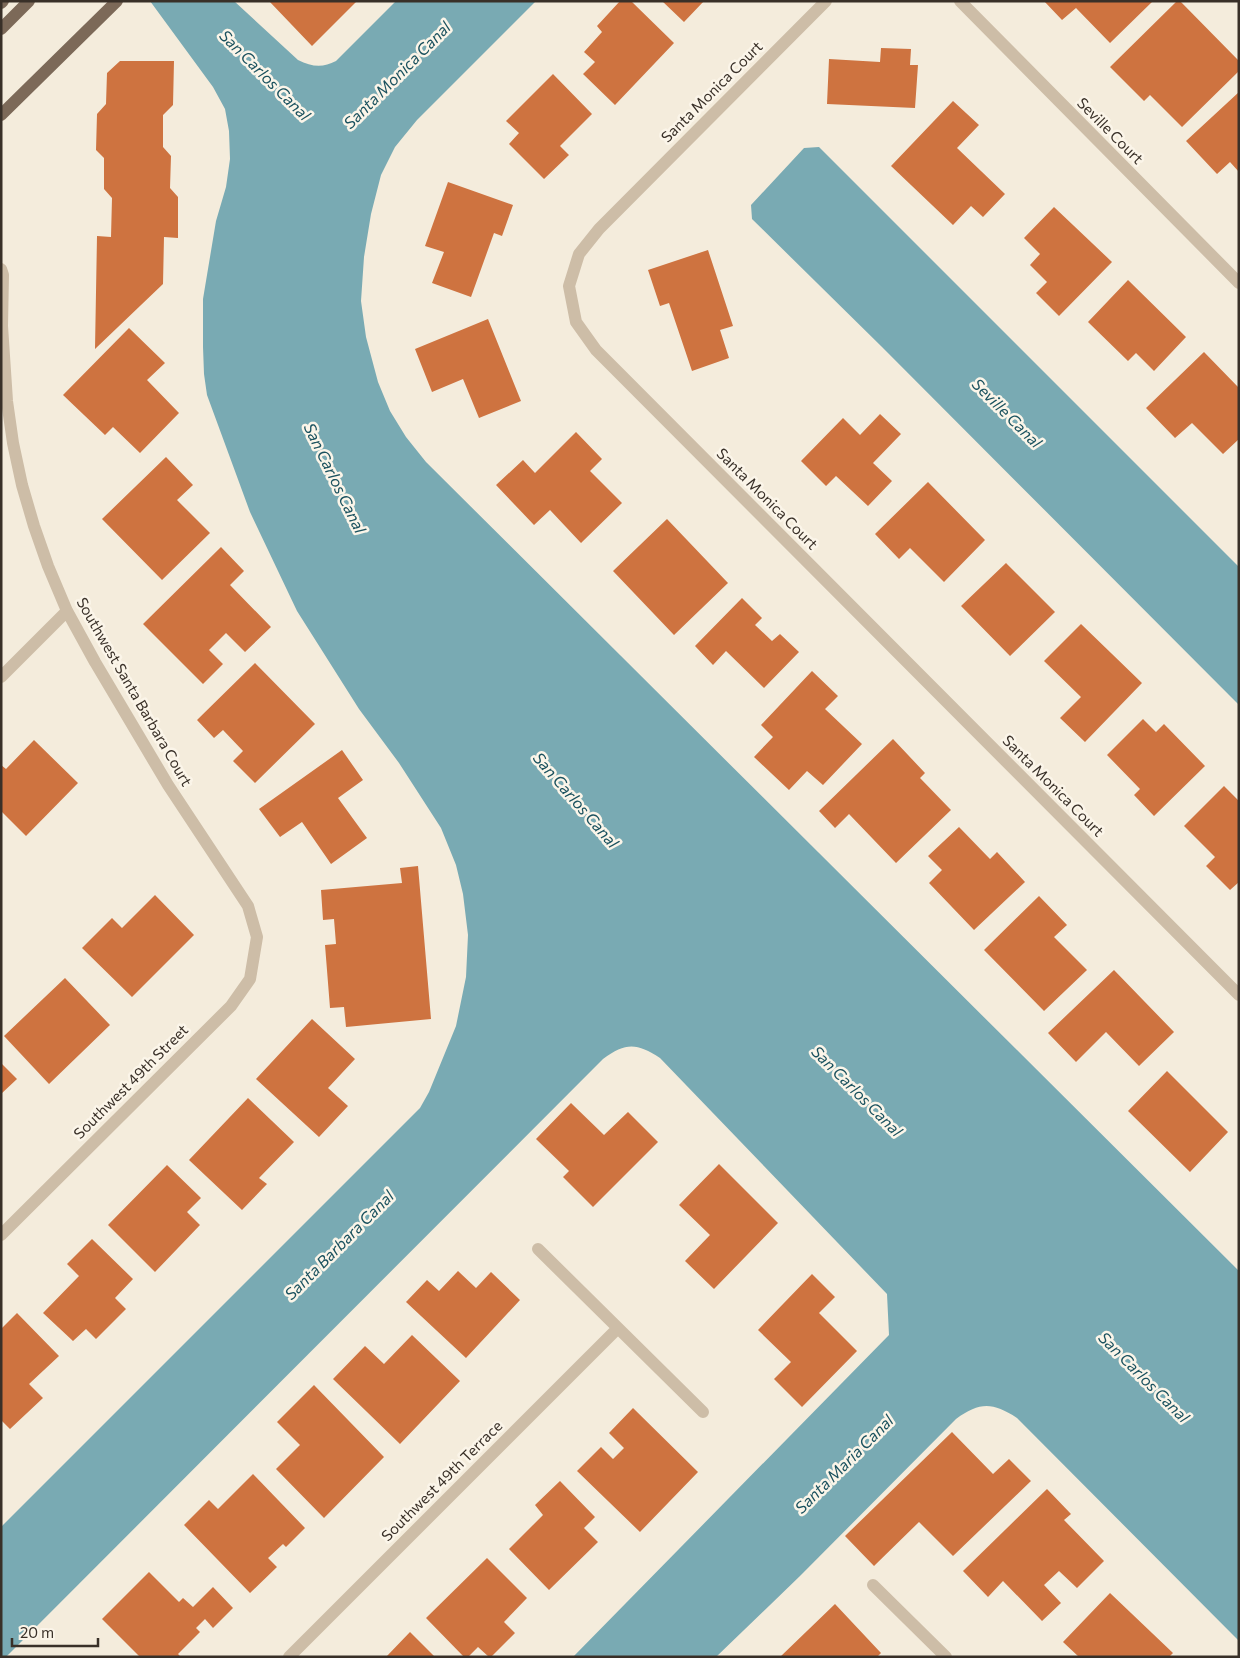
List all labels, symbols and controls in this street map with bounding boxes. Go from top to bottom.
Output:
water label: Santa Monica Canal [339,17,455,132]
water label: San Carlos Canal [216,25,315,125]
street label: Santa Monica Court [657,37,766,146]
street label: Seville Court [1074,93,1148,167]
water label: Seville Canal [969,374,1047,452]
water label: San Carlos Canal [301,419,371,537]
street label: Santa Monica Court [713,444,822,553]
street label: Southwest Santa Barbara Court [73,594,196,789]
street label: Santa Monica Court [999,731,1108,840]
water label: San Carlos Canal [530,748,624,852]
street label: Southwest 49th Street [69,1020,191,1142]
water label: San Carlos Canal [808,1041,907,1141]
water label: Santa Barbara Canal [280,1186,398,1303]
water label: San Carlos Canal [1095,1327,1194,1427]
water label: Santa Maria Canal [791,1410,897,1517]
street label: Southwest 49th Terrace [377,1416,505,1544]
scale bar [12,1616,99,1648]
text: 20 m [20,1623,54,1641]

